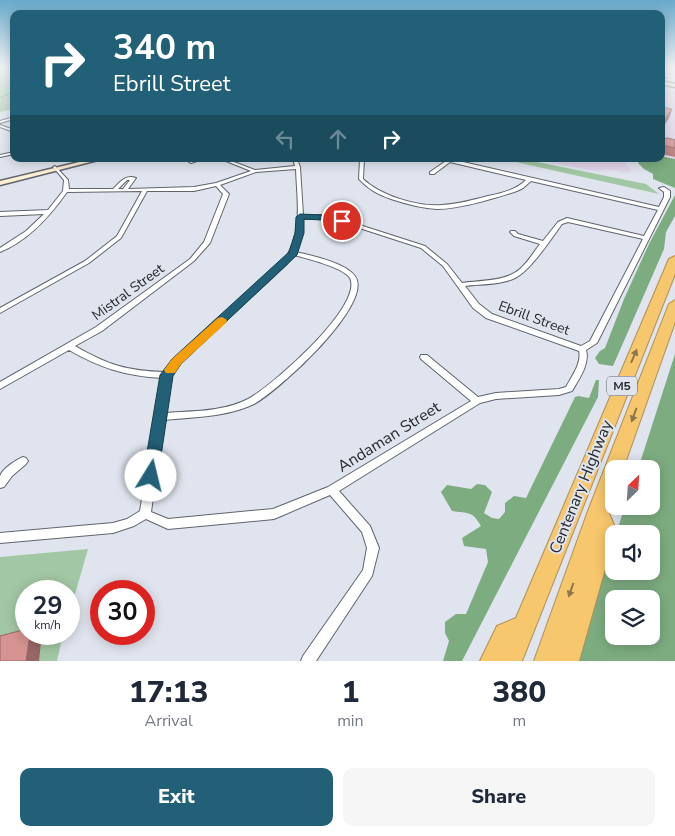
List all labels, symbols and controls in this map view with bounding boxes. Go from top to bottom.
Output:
text: 340 m [113,24,216,71]
icon: right [30,30,95,95]
text: Ebrill Street [113,69,230,99]
icon: left [271,125,299,153]
icon: ahead [324,125,352,153]
icon: right [377,125,405,153]
pin [321,200,363,242]
icon: arrive [328,207,356,235]
street label: Mistral Street [88,259,168,325]
street label: Ebrill Street [496,296,572,340]
one-way arrow [631,349,639,363]
road number: M5 [607,376,637,396]
street label: Andaman Street [333,396,445,477]
one-way arrow [630,408,637,423]
street label: Centenary Highway [544,416,618,557]
position arrow [124,449,176,501]
north arrow [605,460,660,515]
map controls [605,460,660,645]
button: sound [605,525,660,580]
speed limit sign: 30 [90,580,155,645]
one-way arrow [567,583,575,598]
text: 29 [32,589,63,623]
button: layers [605,590,660,645]
text: km/h [34,617,61,633]
text: 17:13 [129,672,208,713]
text: 1 [341,672,359,713]
text: 380 [492,672,546,713]
text: Arrival [145,710,193,732]
text: min [337,710,364,732]
text: m [512,710,526,732]
button: Exit [20,768,333,826]
button: Share [343,768,655,826]

